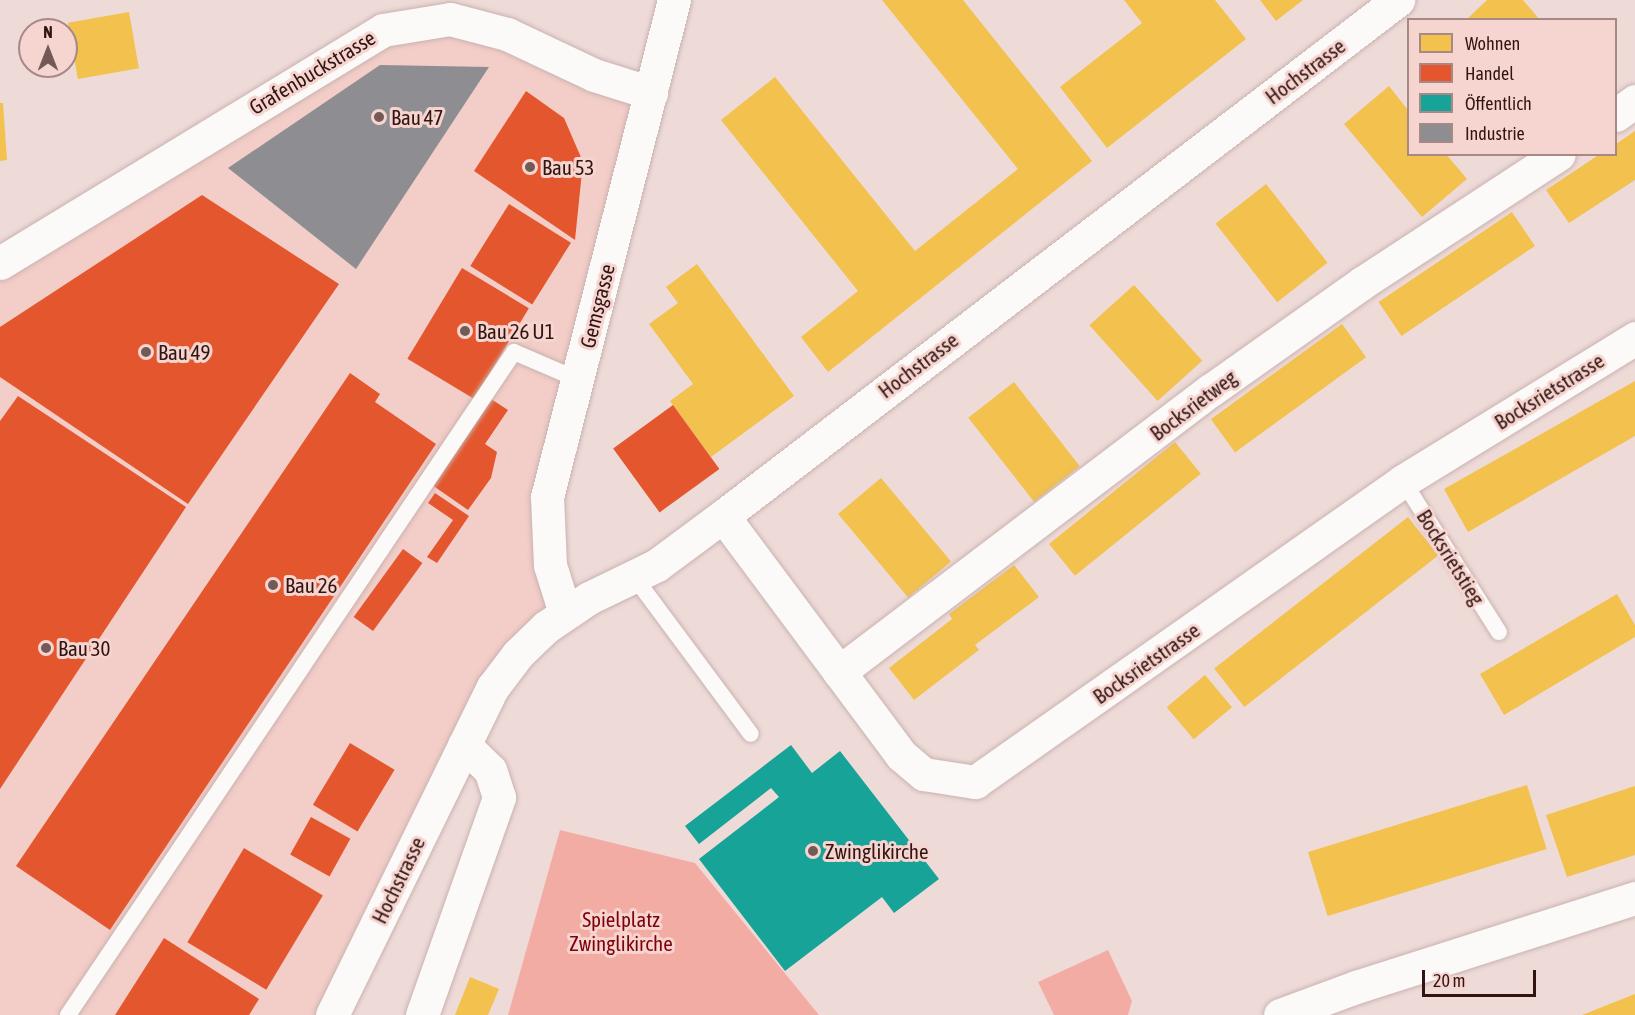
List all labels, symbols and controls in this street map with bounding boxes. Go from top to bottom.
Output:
north arrow [18,18,78,78]
legend [1407,18,1617,156]
text: N [43,23,53,41]
street label: Grafenbuckstrasse [244,24,380,120]
street label: Hochstrasse [1260,33,1350,109]
text: Wohnen [1465,33,1520,54]
text: Handel [1465,63,1514,84]
text: Öffentlich [1465,93,1532,114]
place label: Bau 47 [391,104,443,130]
marker: Bau 47 [372,110,386,124]
text: Industrie [1465,123,1525,144]
place label: Bau 53 [542,154,594,180]
marker: Bau 53 [523,160,537,174]
street label: Gemsgasse [574,261,620,351]
place label: Bau 26 U1 [477,318,555,344]
marker: Bau 26 U1 [458,324,472,338]
street label: Hochstrasse [873,327,963,403]
place label: Bau 49 [158,339,210,365]
marker: Bau 49 [139,345,153,359]
street label: Bocksrietstrasse [1490,347,1608,435]
street label: Bocksrietweg [1145,364,1241,446]
street label: Bocksrietstieg [1412,505,1490,609]
place label: Bau 26 [285,572,337,598]
marker: Bau 26 [266,578,280,592]
street label: Bocksrietstrasse [1088,617,1204,709]
place label: Bau 30 [58,635,110,661]
marker: Bau 30 [39,641,53,655]
street label: Hochstrasse [366,833,430,927]
place label: Zwinglikirche [825,838,929,864]
marker: Zwinglikirche [806,844,820,858]
park label: Spielplatz Zwinglikirche [569,906,673,956]
scale bar [1425,958,1539,996]
text: 20 m [1433,970,1465,991]

